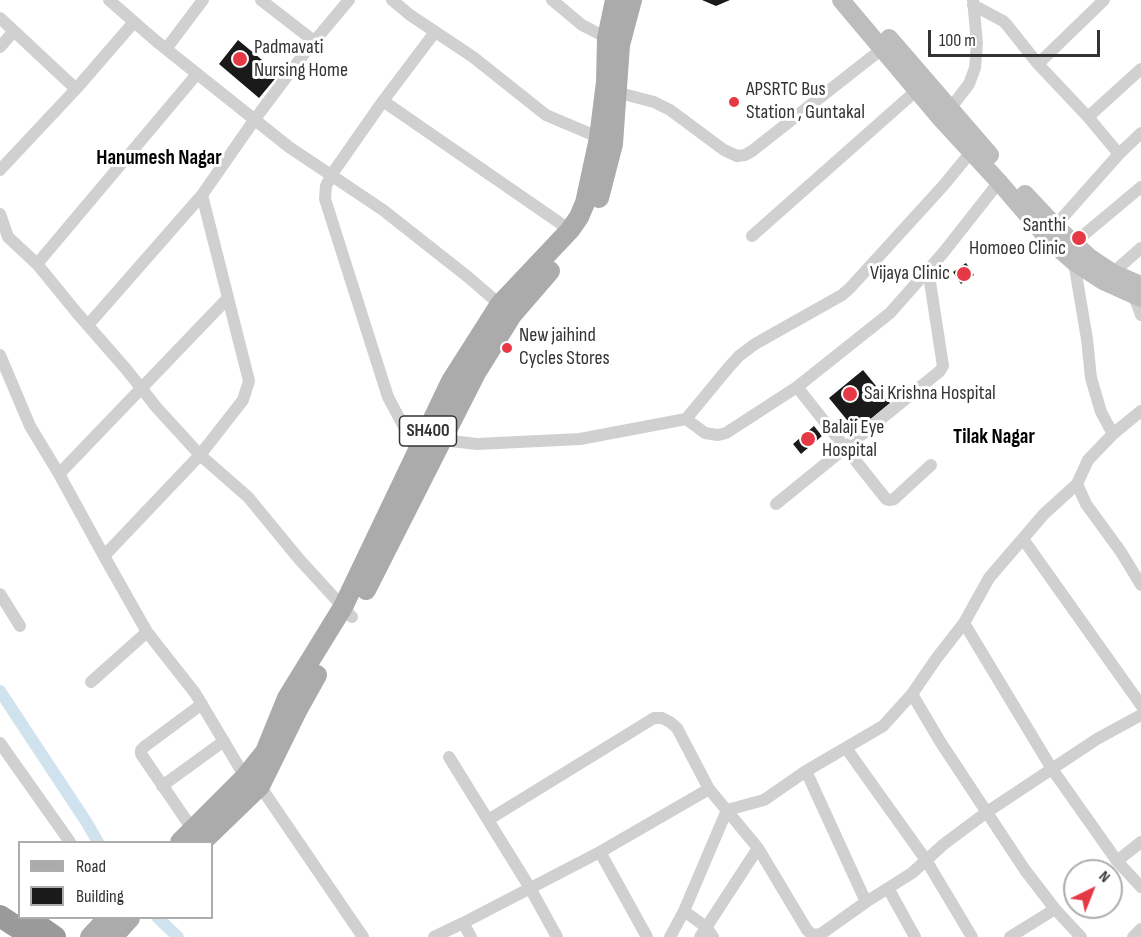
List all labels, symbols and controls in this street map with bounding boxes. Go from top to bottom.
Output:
scale bar [931,18,1104,56]
text: 100 m [939,30,976,51]
place label: Padmavati Nursing Home [254,36,348,83]
marker: Padmavati Nursing Home [231,50,249,68]
place label: APSRTC Bus Station , Guntakal [746,78,865,125]
marker: APSRTC Bus Station , Guntakal [727,95,741,109]
district label: Hanumesh Nagar [96,146,222,172]
place label: Santhi Homoeo Clinic [969,214,1066,261]
marker: Santhi Homoeo Clinic [1070,229,1088,247]
place label: Vijaya Clinic [870,262,950,286]
marker: Vijaya Clinic [955,265,973,283]
place label: New jaihind Cycles Stores [519,324,610,371]
marker: New jaihind Cycles Stores [500,341,514,355]
place label: Sai Krishna Hospital [864,382,996,406]
marker: Sai Krishna Hospital [841,385,859,403]
road number: SH400 [400,416,456,446]
place label: Balaji Eye Hospital [822,416,884,463]
district label: Tilak Nagar [953,425,1035,451]
marker: Balaji Eye Hospital [799,430,817,448]
legend [18,841,213,919]
text: Road [76,856,106,877]
north arrow [1063,859,1123,919]
text: N [1095,867,1114,887]
text: Building [76,886,124,907]

